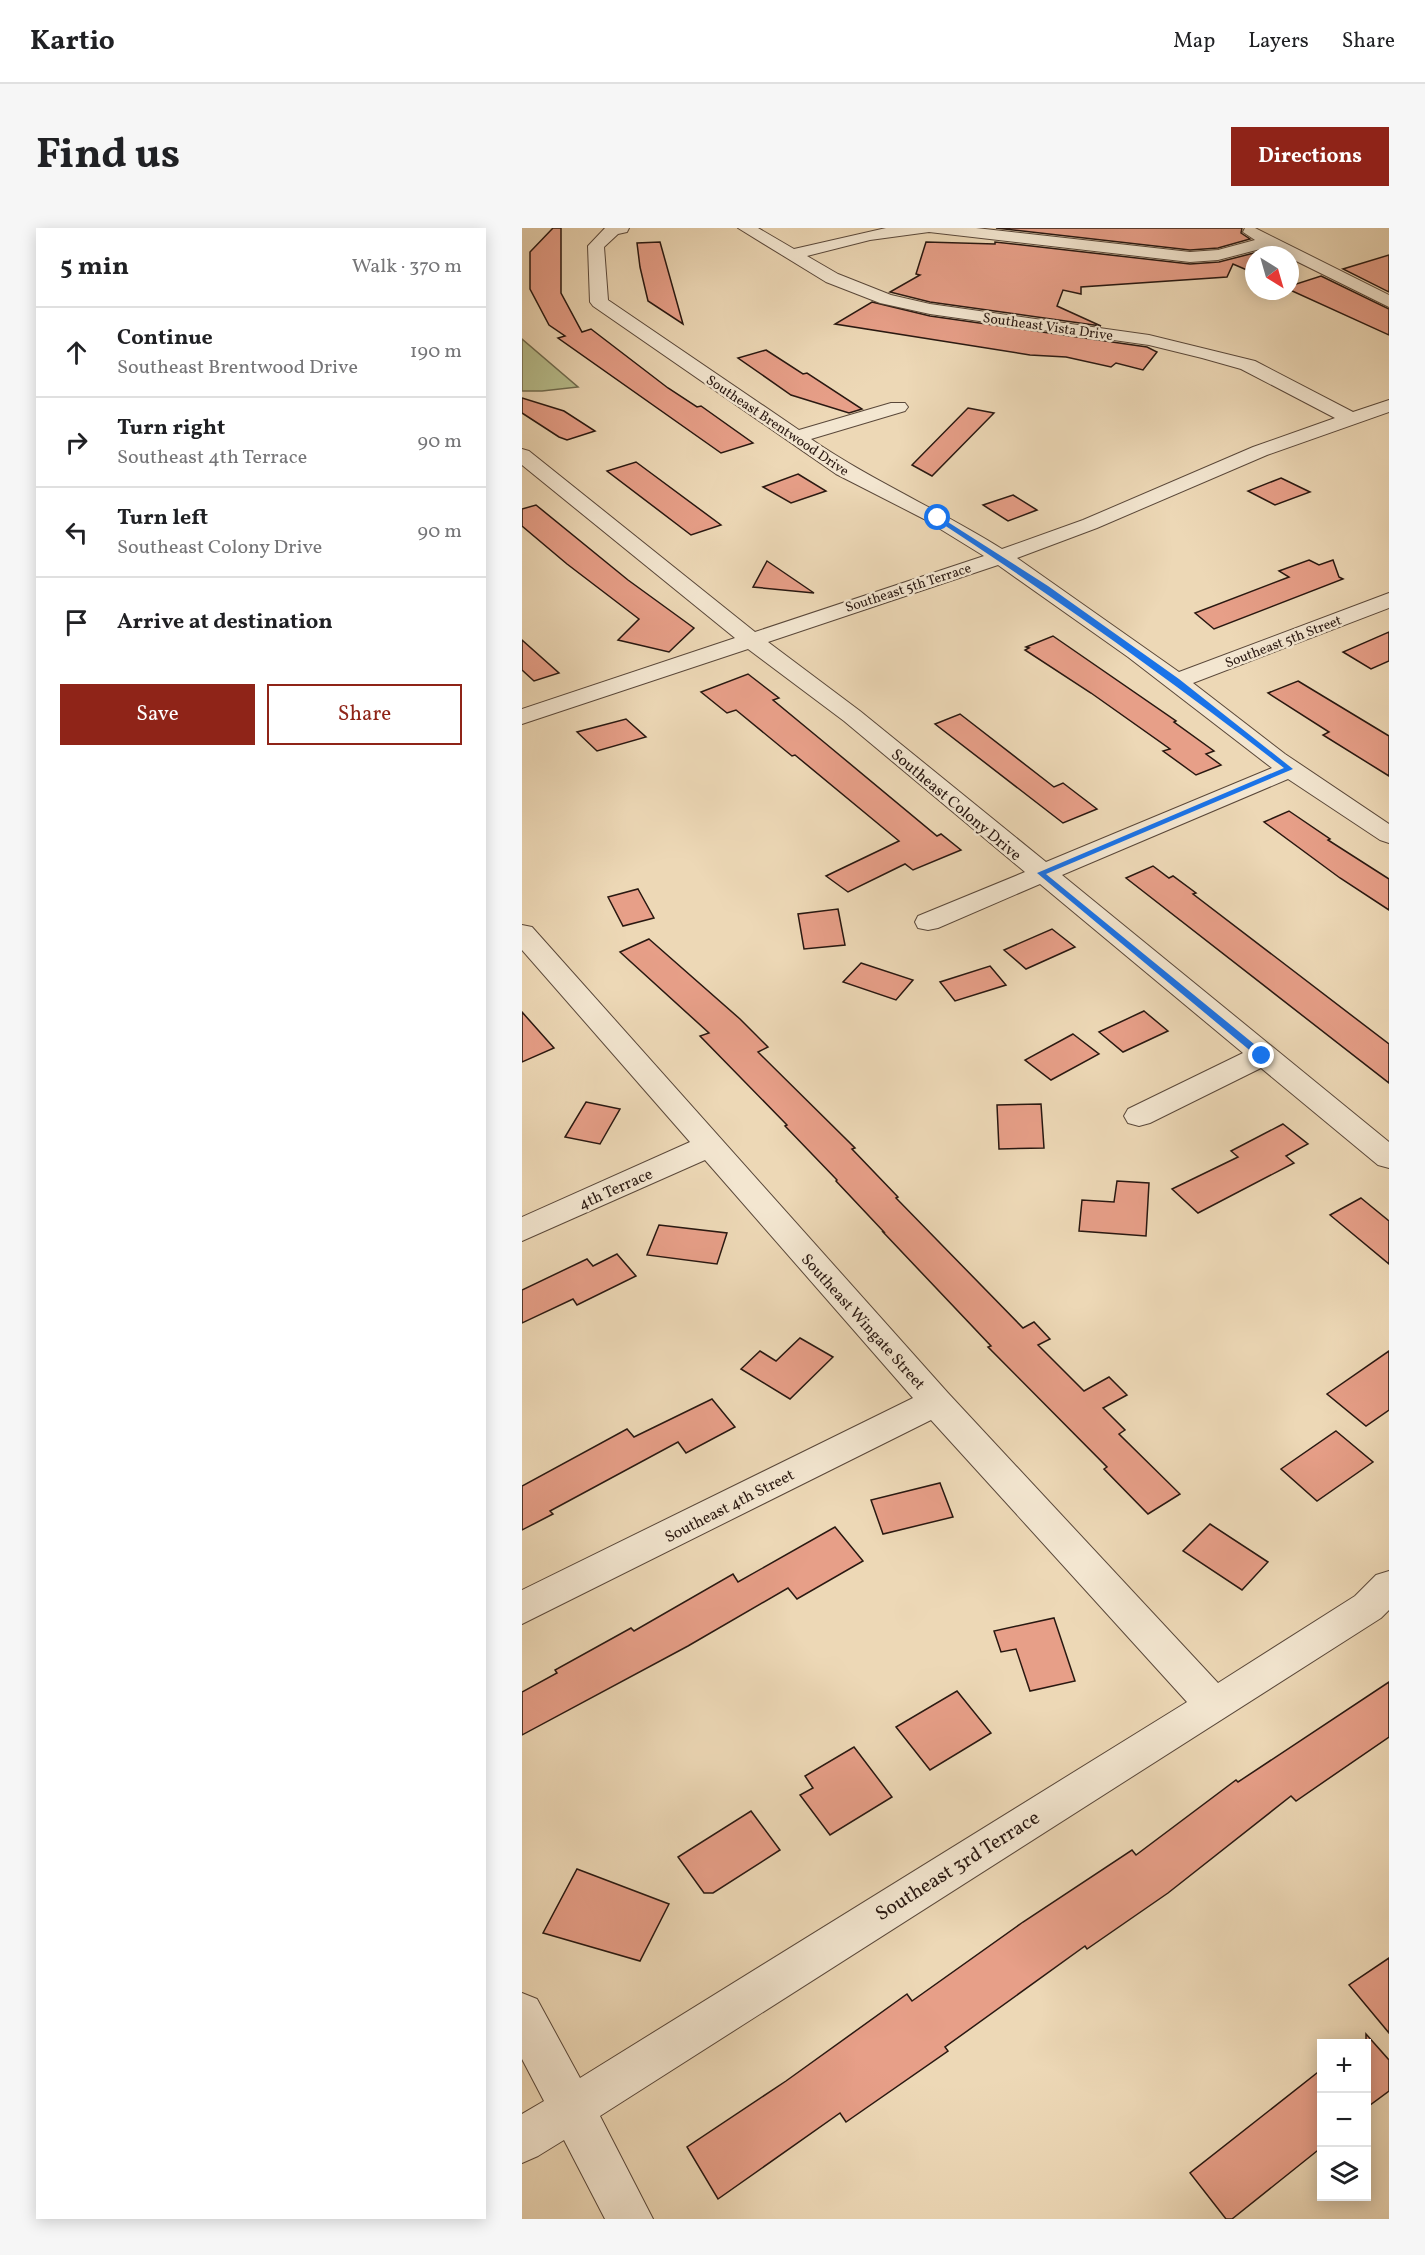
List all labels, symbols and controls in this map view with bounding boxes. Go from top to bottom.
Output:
text: Kartio [30,22,115,61]
text: Map [1173,27,1215,56]
text: Layers [1248,27,1309,56]
text: Share [1342,27,1395,56]
text: Find us [36,127,180,186]
button: Directions [1231,127,1389,186]
north arrow [1245,246,1299,300]
text: 5 min [60,249,129,285]
text: Walk · 370 m [352,253,462,281]
street label: Southeast Vista Drive [981,309,1114,346]
text: Continue [117,323,213,354]
icon: ahead [60,336,93,369]
text: 190 m [410,338,462,366]
text: Southeast Brentwood Drive [117,354,358,382]
street label: Southeast Brentwood Drive [702,371,853,481]
text: Turn right [117,413,225,444]
icon: right [60,426,93,459]
text: 90 m [418,428,462,456]
text: Southeast 4th Terrace [117,444,307,472]
text: Turn left [117,503,208,534]
route start [924,504,950,530]
icon: left [60,516,93,549]
text: 90 m [418,518,462,546]
text: Southeast Colony Drive [117,534,322,562]
street label: Southeast 5th Terrace [843,559,974,618]
icon: arrive [60,606,93,639]
text: Arrive at destination [117,607,333,638]
street label: Southeast 5th Street [1223,611,1344,673]
button: Save [60,684,255,745]
button: Share [267,684,462,745]
street label: Southeast Colony Drive [886,744,1026,867]
route end [1248,1042,1274,1068]
street label: 4th Terrace [575,1164,657,1216]
street label: Southeast Wingate Street [795,1249,930,1395]
street label: Southeast 4th Street [661,1464,799,1549]
street label: Southeast 3rd Terrace [870,1805,1046,1929]
map controls [1317,2039,1371,2201]
button: + [1317,2039,1371,2093]
button: − [1317,2093,1371,2147]
button: layers [1317,2147,1371,2201]

